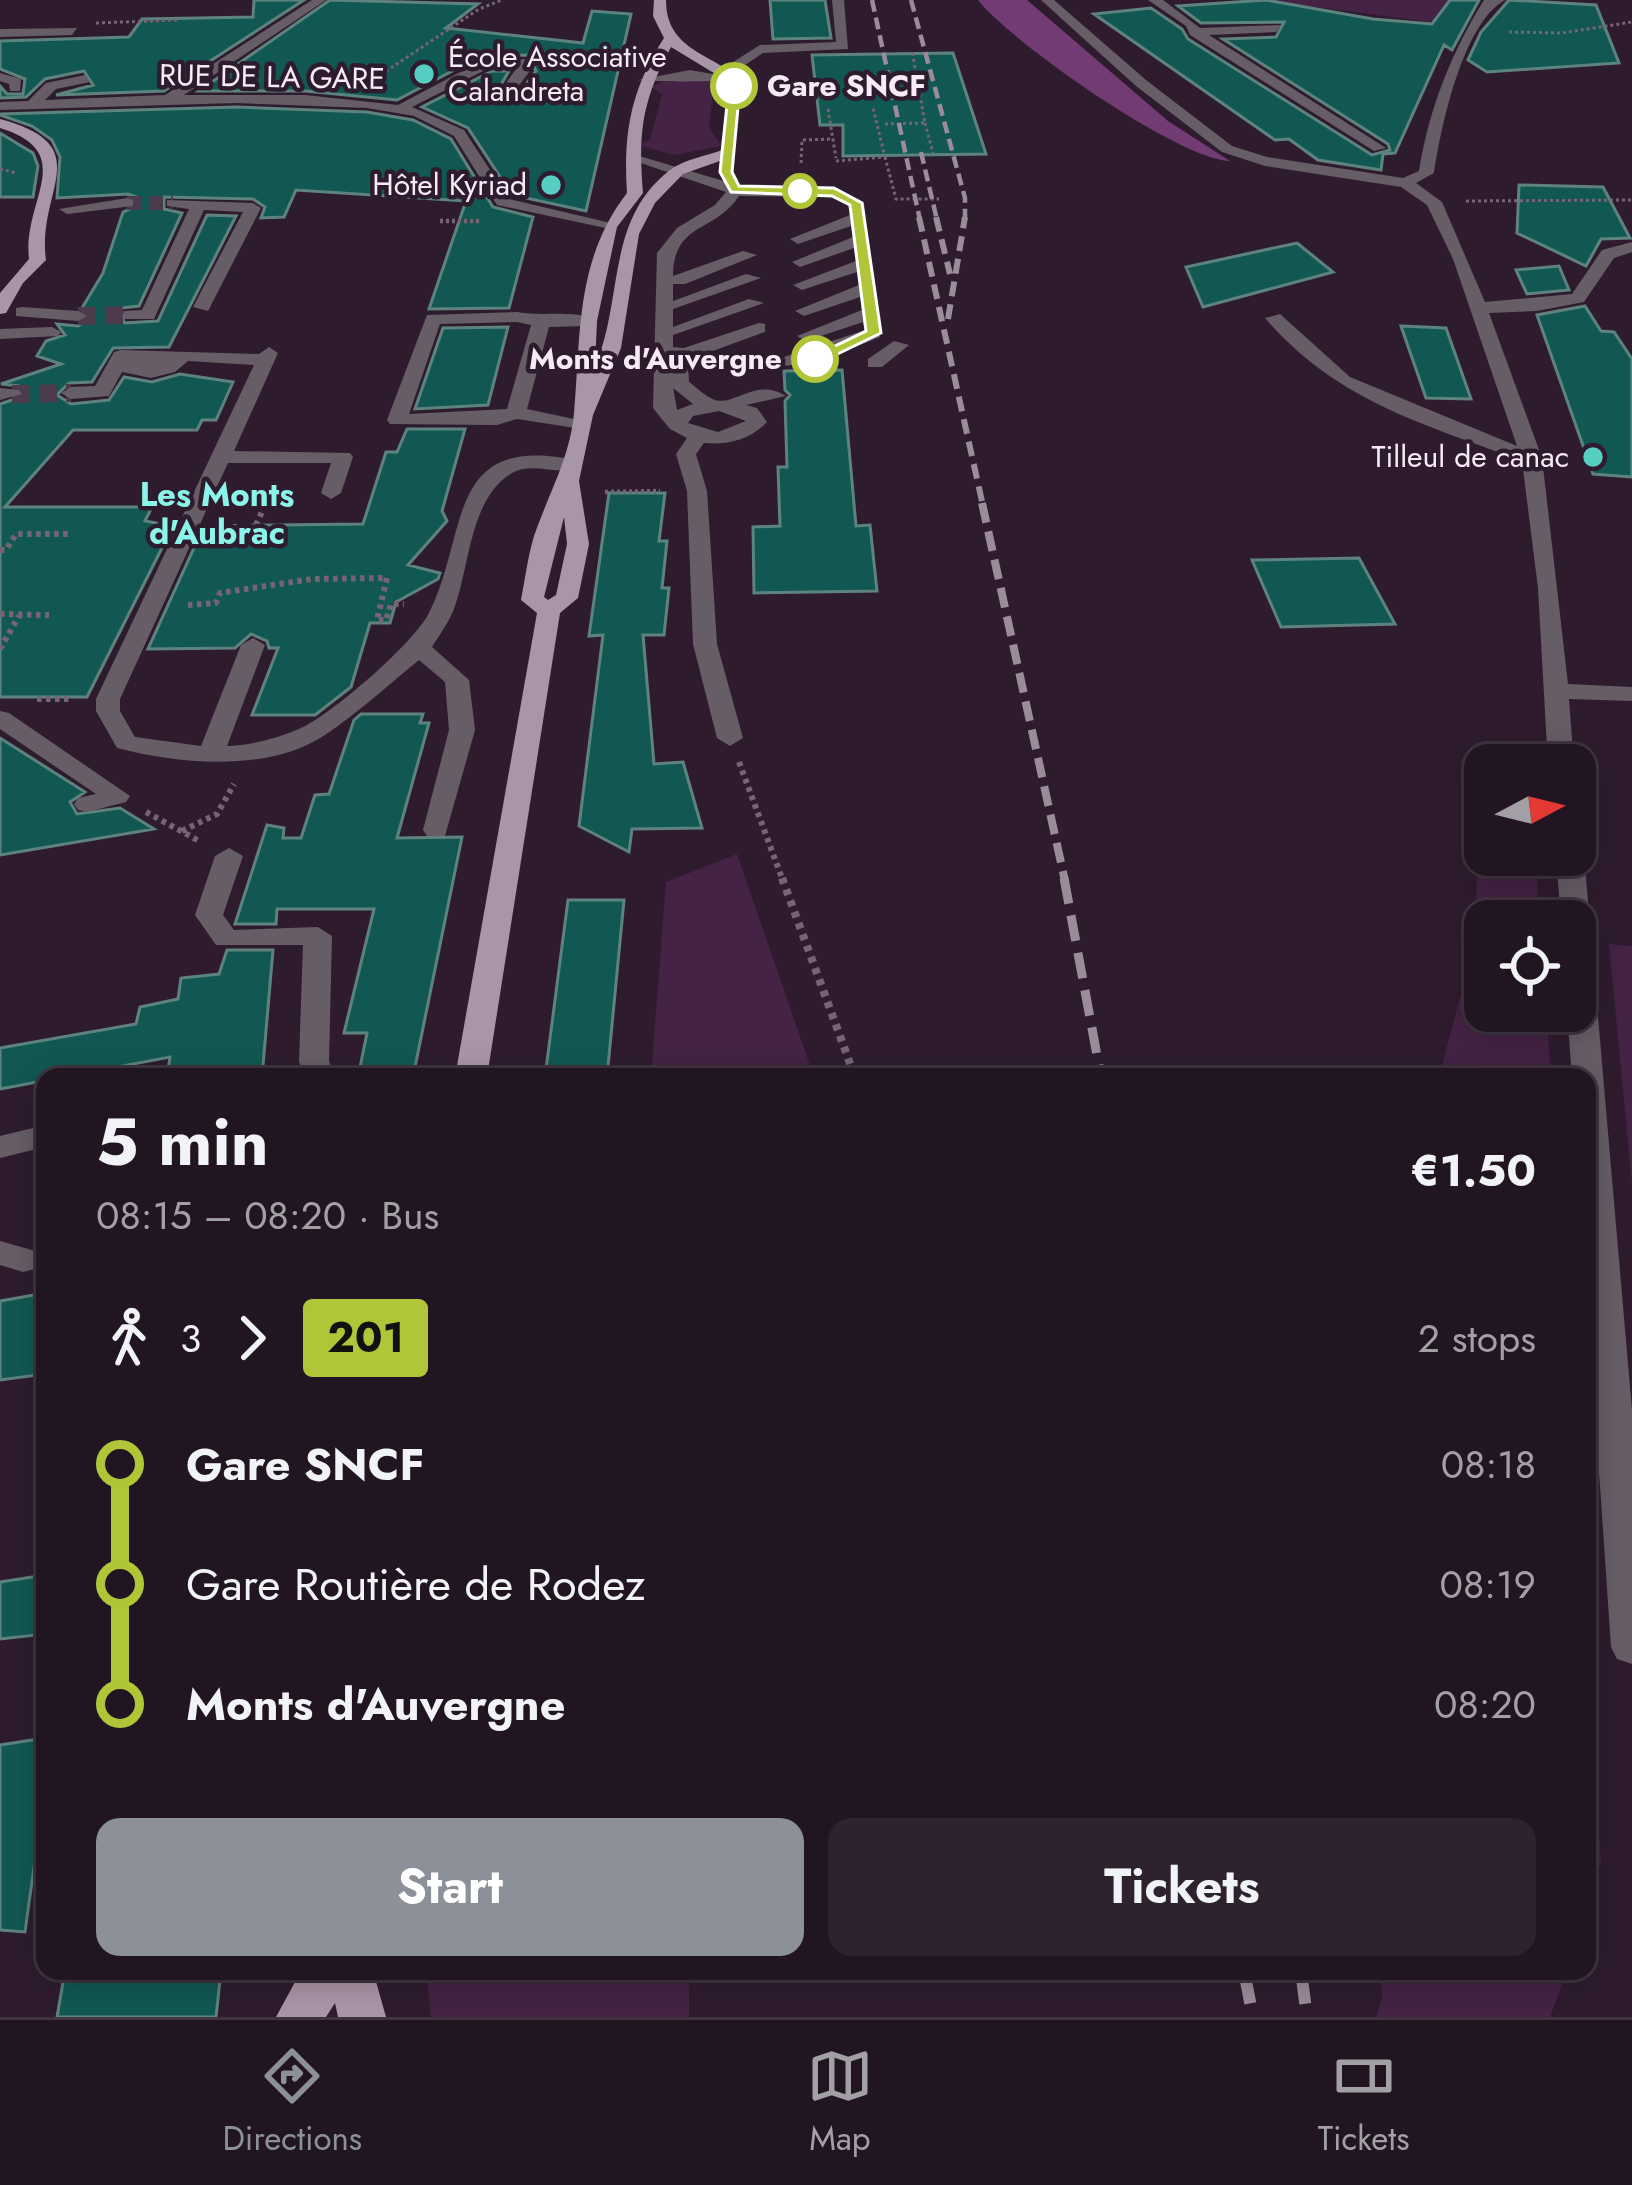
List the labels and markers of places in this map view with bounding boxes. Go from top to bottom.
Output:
place label: École Associative Calandreta [448,35,667,112]
marker: École Associative Calandreta [411,61,437,87]
marker: Gare SNCF [712,64,756,108]
place label: Gare SNCF [767,64,926,107]
place label: Hôtel Kyriad [372,163,527,206]
marker: Hôtel Kyriad [538,172,564,198]
unlabelled marker [784,175,816,207]
place label: Monts d'Auvergne [529,337,782,380]
marker: Monts d'Auvergne [793,337,837,381]
place label: Tilleul de canac [1372,435,1569,478]
marker: Tilleul de canac [1580,444,1606,470]

